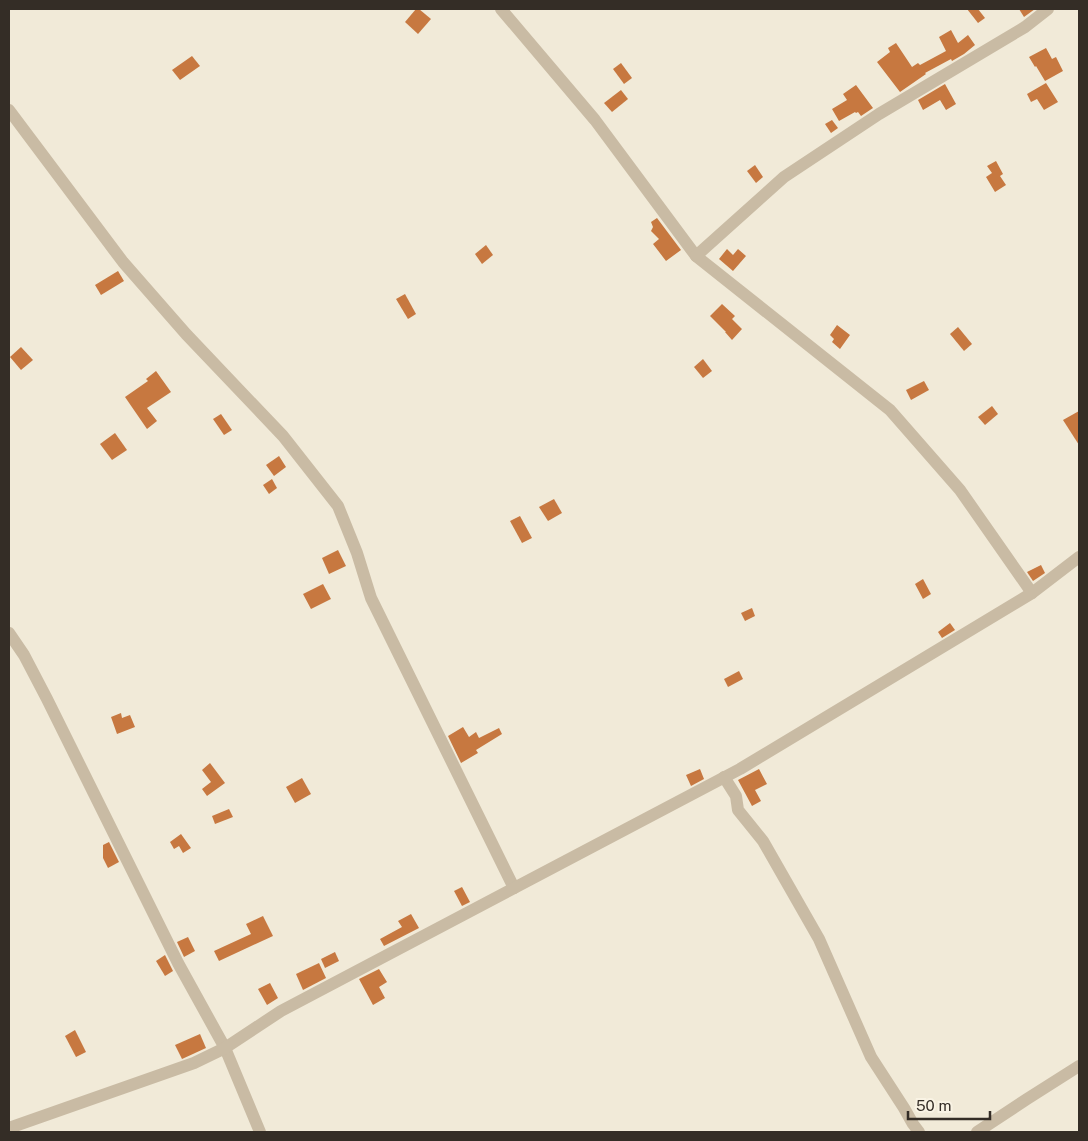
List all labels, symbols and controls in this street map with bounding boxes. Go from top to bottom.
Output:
scale bar [908,1088,990,1120]
text: 50 m [916,1097,951,1114]

